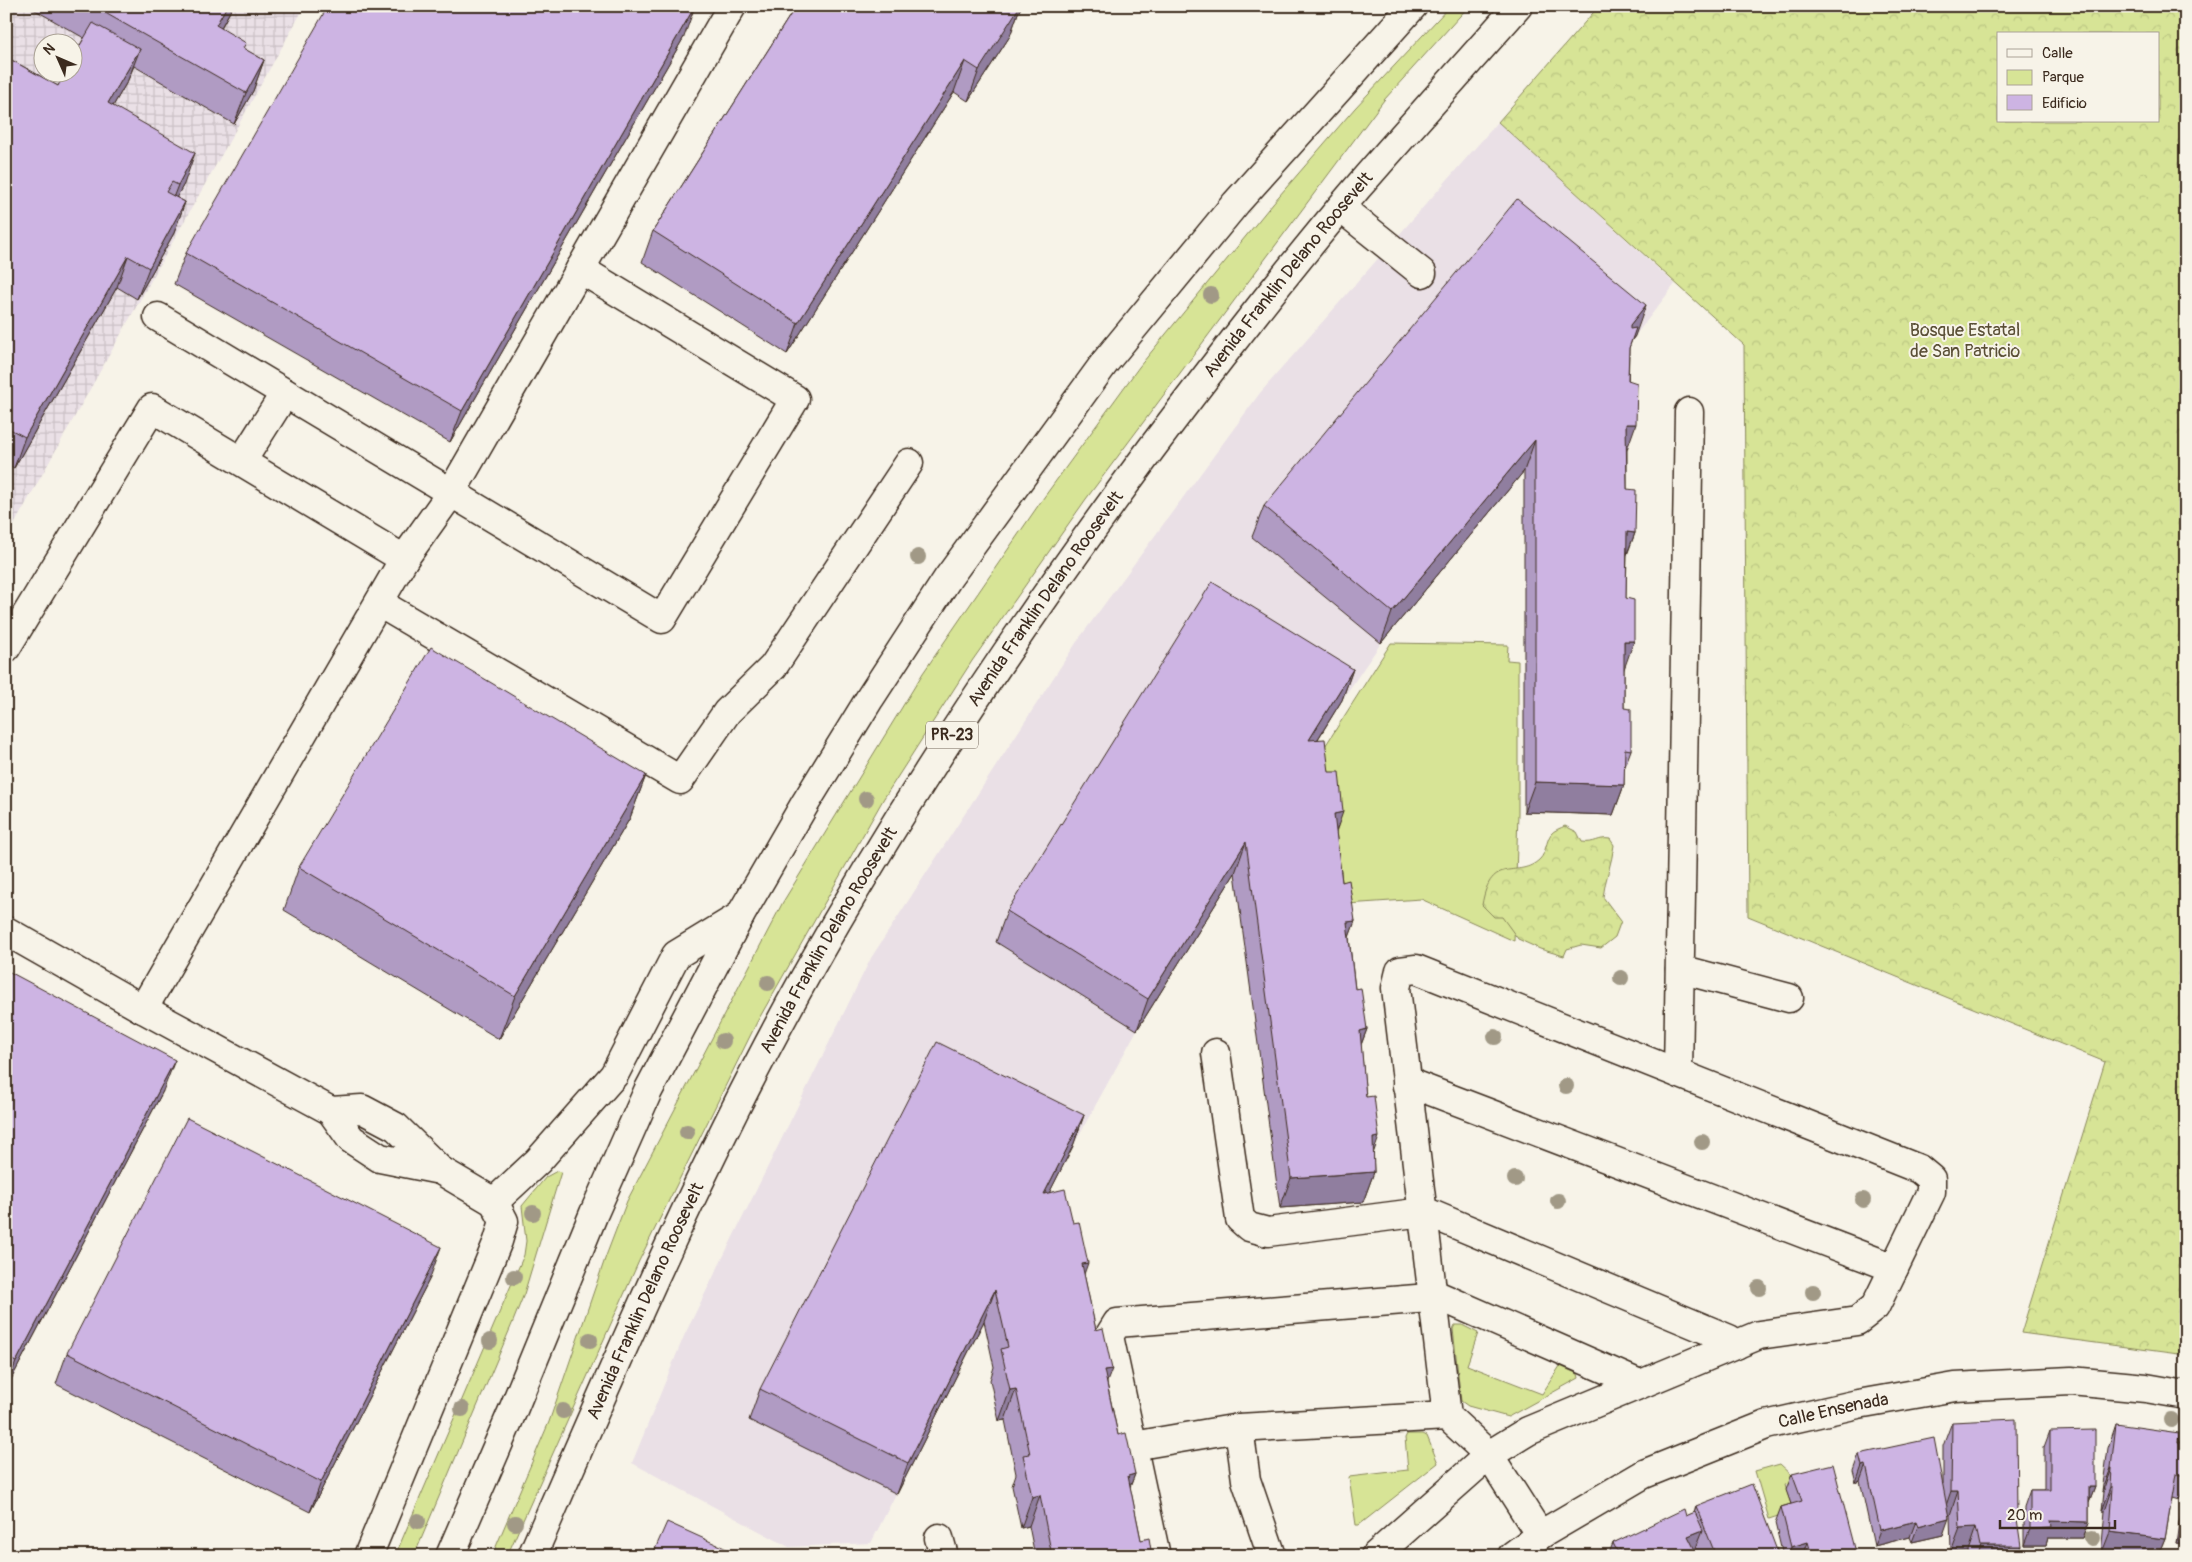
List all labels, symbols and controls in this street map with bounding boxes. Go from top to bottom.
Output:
north arrow [32,32,82,82]
legend [1997,32,2160,122]
text: N [40,40,59,59]
text: Calle [2042,44,2073,63]
text: Parque [2042,68,2085,87]
text: Edificio [2042,94,2087,113]
street label: Avenida Franklin Delano Roosevelt [1198,166,1378,382]
park label: Bosque Estatal de San Patricio [1910,319,2020,363]
street label: Avenida Franklin Delano Roosevelt [962,485,1129,711]
road number: PR-23 [926,722,978,748]
street label: Avenida Franklin Delano Roosevelt [754,822,903,1057]
street label: Avenida Franklin Delano Roosevelt [581,1178,709,1423]
street label: Calle Ensenada [1776,1387,1890,1433]
scale bar [2000,1497,2114,1529]
text: 20 m [2007,1506,2042,1525]

